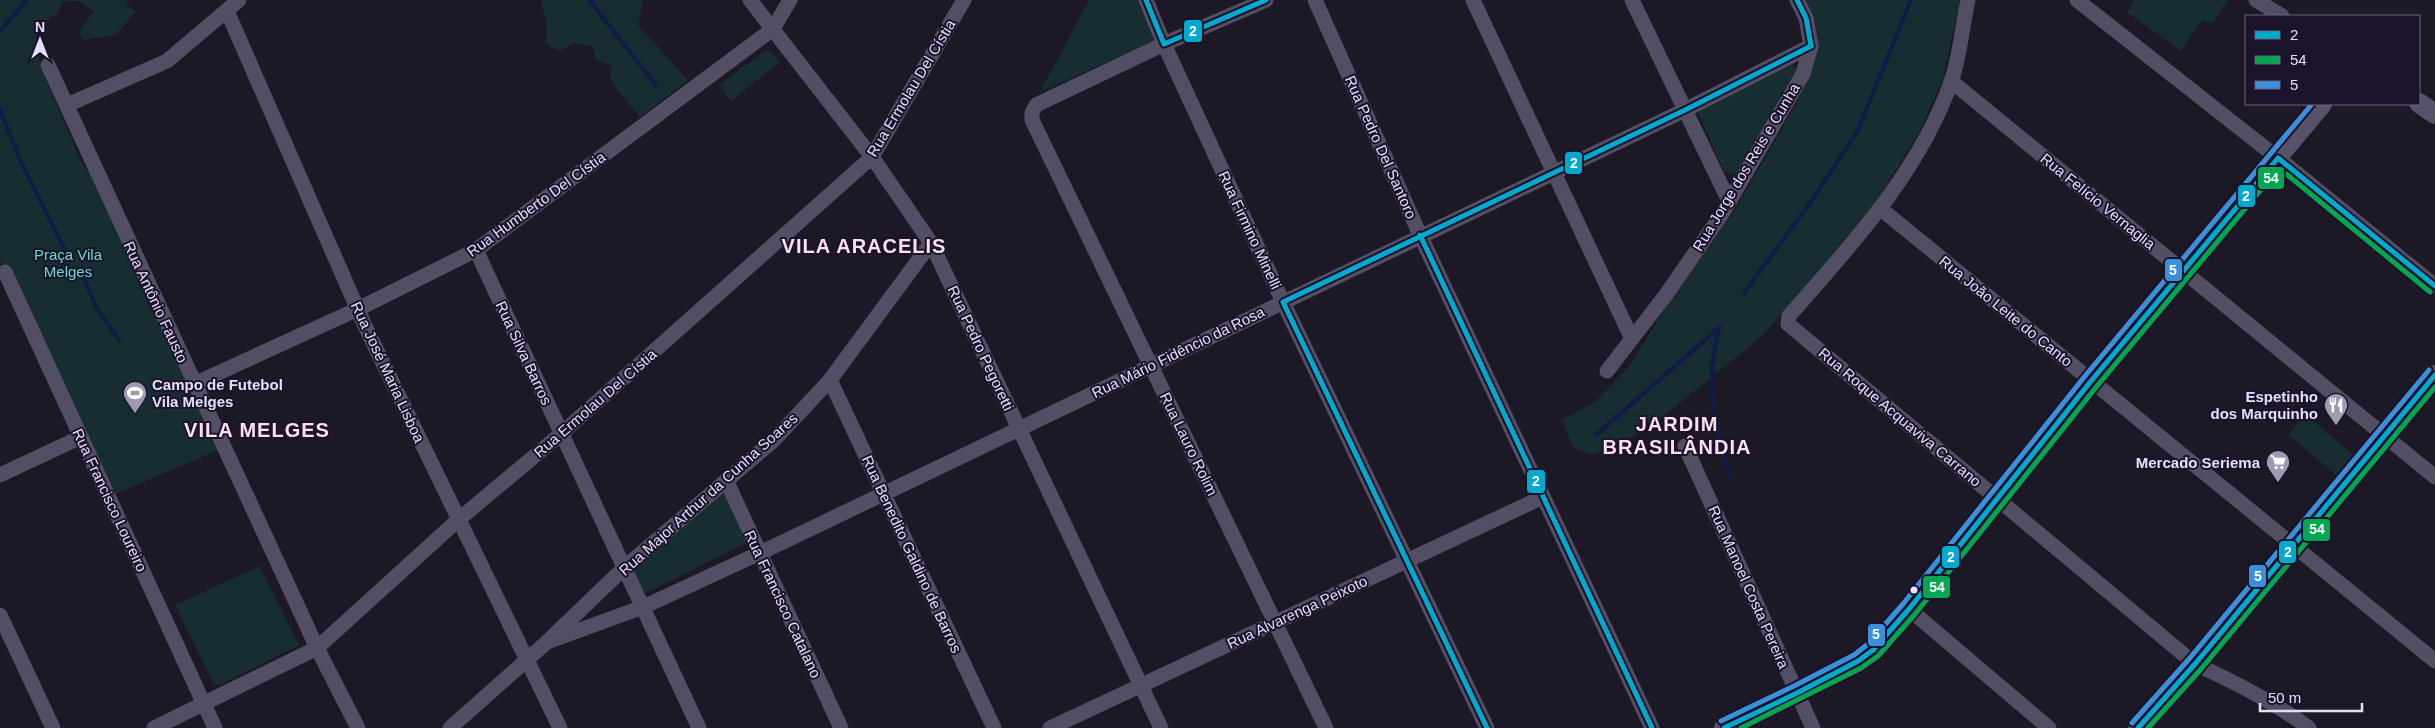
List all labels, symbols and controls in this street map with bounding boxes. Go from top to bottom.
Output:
north arrow [15,15,65,65]
legend [2245,15,2420,105]
street label: Rua Ermolau Del Cístia [863,16,959,160]
text: N [35,19,45,35]
line badge: 2 [1183,19,1203,43]
text: 2 [1189,23,1197,39]
text: 2 [2290,26,2298,43]
text: 54 [2290,51,2307,68]
street label: Rua Pedro Del Santoro [1342,73,1420,221]
text: 5 [2290,76,2298,93]
street label: Rua Jorge dos Reis e Cunha [1689,80,1803,254]
street label: Rua Humberto Del Cístia [464,148,609,260]
street label: Rua Felício Vernaglia [2037,150,2159,253]
line badge: 2 [1564,151,1583,175]
text: 2 [1570,155,1578,171]
line badge: 54 [2257,166,2285,190]
street label: Rua Firmino Minelli [1215,168,1285,292]
text: 54 [2263,170,2279,186]
line badge: 2 [2237,184,2256,208]
text: 2 [2242,188,2250,204]
district label: VILA ARACELIS [782,235,946,257]
street label: Rua Antônio Fausto [120,239,192,365]
park label: Praça Vila Melges [34,246,103,280]
street label: Rua João Leite do Canto [1936,252,2076,370]
line badge: 5 [2164,258,2183,282]
text: 5 [2169,262,2177,278]
street label: Rua Pedro Pegoretti [945,283,1017,413]
street label: Rua Silva Barros [493,298,555,408]
street label: Rua José Maria Lisboa [348,299,428,446]
street label: Rua Mário Fidêncio da Rosa [1089,302,1268,401]
street label: Rua Roque Acquaviva Carrano [1815,344,1985,490]
street label: Rua Ermolau Del Cístia [530,345,660,461]
place label: Campo de Futebol Vila Melges [152,376,283,410]
sports icon: Campo de Futebol Vila Melges [122,380,148,414]
place label: Espetinho dos Marquinho [2211,388,2318,422]
street label: Rua Lauro Rolim [1157,390,1221,498]
restaurant icon: Espetinho dos Marquinho [2323,392,2349,426]
street label: Rua Major Arthur da Cunha Soares [615,409,801,579]
district label: JARDIM BRASILÂNDIA [1603,413,1751,458]
district label: VILA MELGES [184,419,330,441]
street label: Rua Francisco Loureiro [69,426,151,574]
supermarket icon: Mercado Seriema [2265,449,2291,483]
street label: Rua Benedito Galdino de Barros [859,453,965,655]
place label: Mercado Seriema [2136,454,2261,471]
line badge: 2 [1526,469,1546,494]
text: 2 [1532,473,1540,489]
street label: Rua Manoel Costa Pereira [1705,503,1793,672]
line badge: 54 [2302,518,2331,542]
text: 54 [2309,521,2325,537]
street label: Rua Francisco Catalano [741,527,825,681]
line badge: 2 [2278,540,2297,564]
text: 2 [2284,544,2292,560]
line badge: 2 [1941,545,1960,569]
text: 2 [1947,549,1955,565]
line badge: 5 [2248,564,2267,588]
text: 5 [2254,568,2262,584]
street label: Rua Alvarenga Peixoto [1224,572,1370,652]
line badge: 54 [1922,575,1951,599]
text: 54 [1929,579,1945,595]
unlabelled marker [1909,585,1919,595]
line badge: 5 [1867,623,1886,647]
text: 5 [1872,626,1880,642]
scale bar [2260,680,2362,712]
text: 50 m [2268,689,2301,706]

